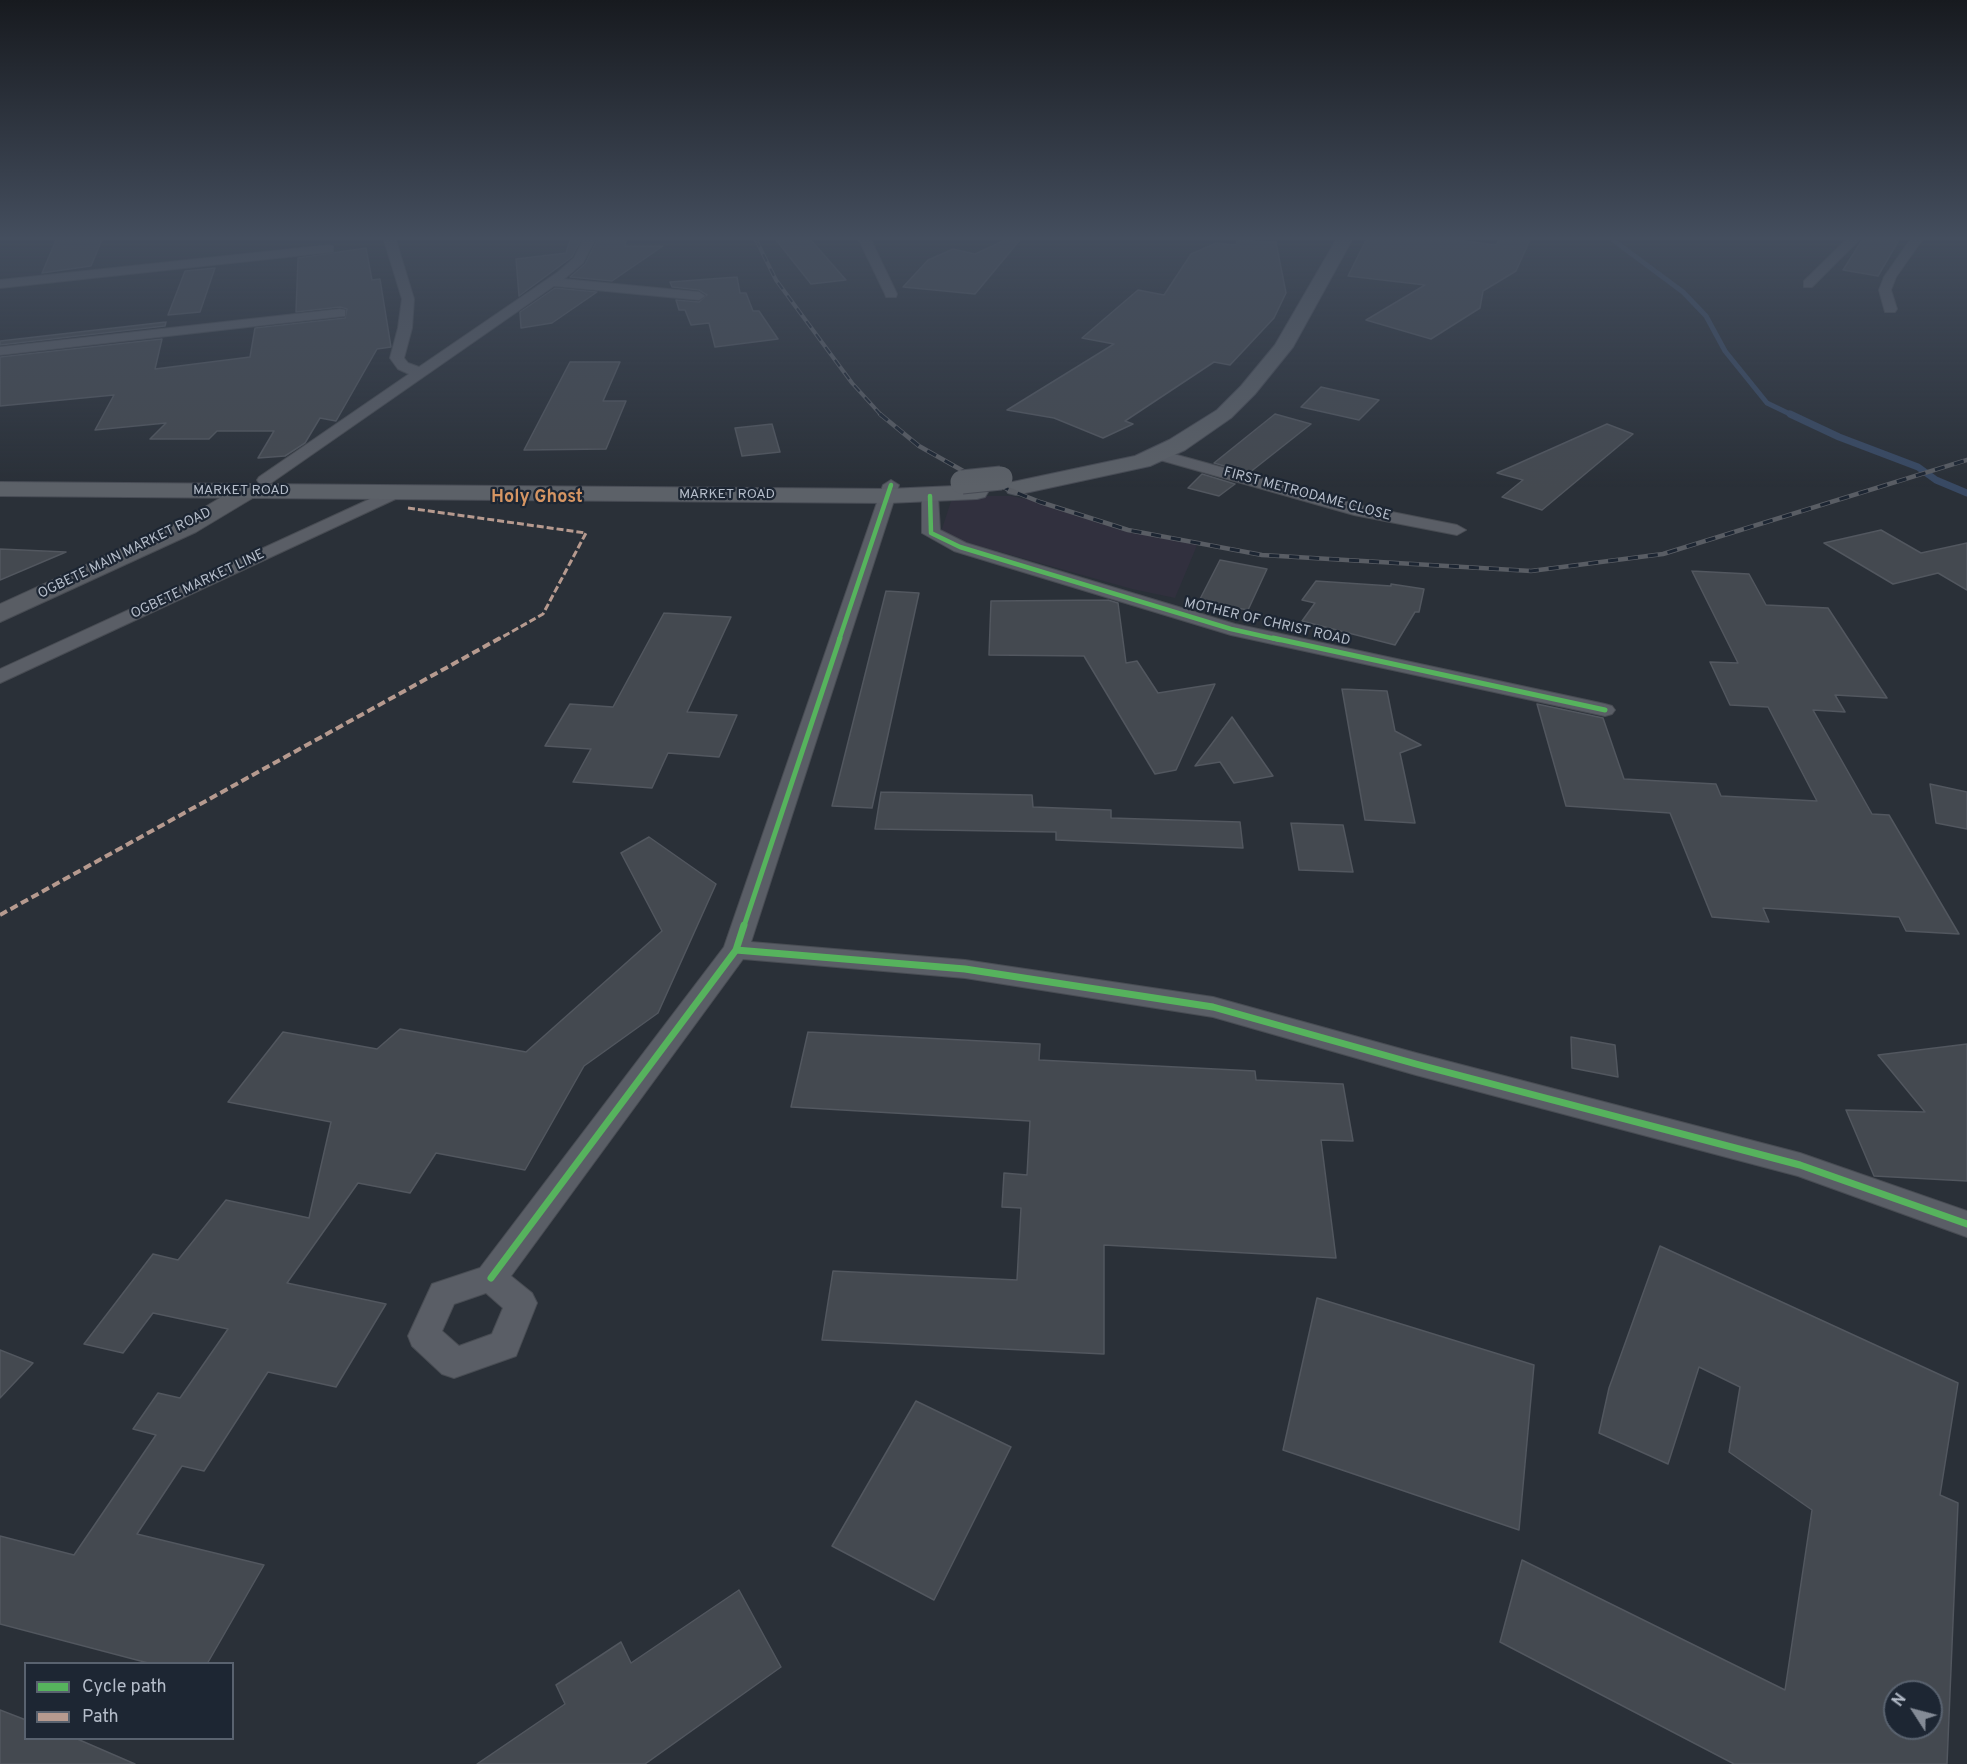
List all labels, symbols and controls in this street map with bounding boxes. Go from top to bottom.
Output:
street label: FIRST METRODAME CLOSE [1222,465,1392,525]
street label: MARKET ROAD [193,483,289,499]
district label: Holy Ghost [491,487,583,509]
street label: MARKET ROAD [679,487,775,503]
street label: OGBETE MAIN MARKET ROAD [36,505,214,603]
street label: OGBETE MARKET LINE [128,547,268,623]
street label: MOTHER OF CHRIST ROAD [1182,596,1352,650]
legend [24,1662,234,1740]
text: Cycle path [82,1676,167,1699]
north arrow [1883,1680,1943,1740]
text: N [1889,1690,1912,1711]
text: Path [82,1706,119,1729]

